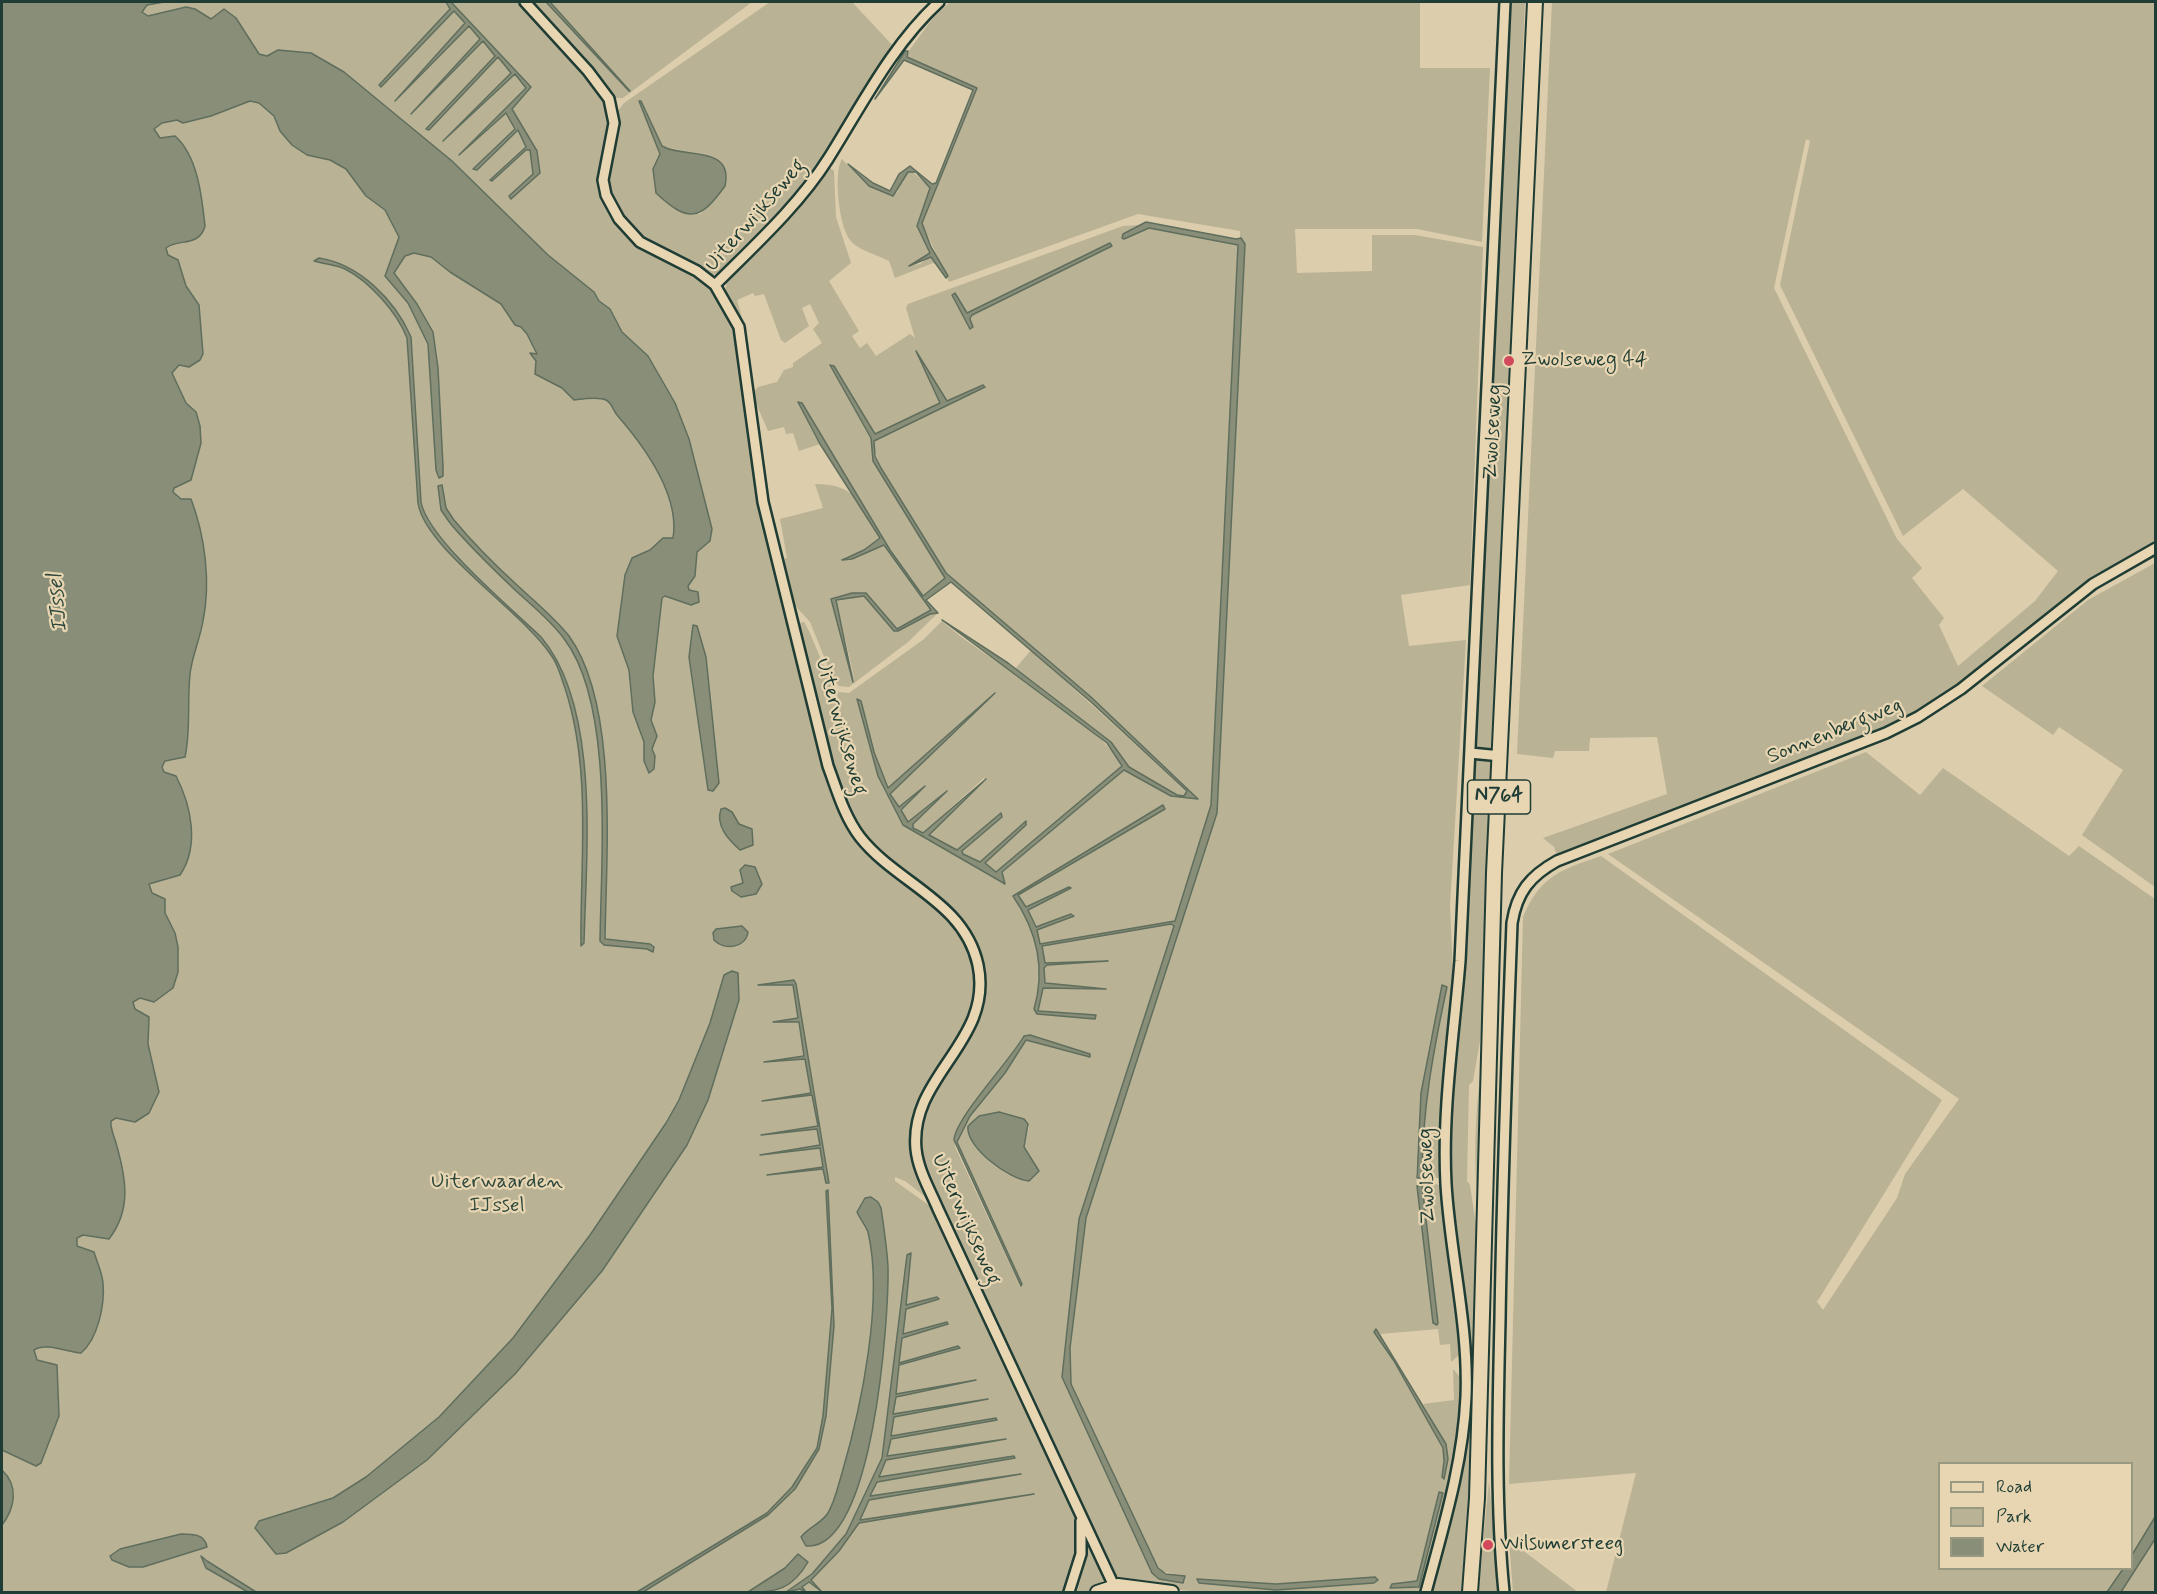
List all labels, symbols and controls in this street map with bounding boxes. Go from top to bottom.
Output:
street label: Uiterwijkseweg [700,154,812,278]
place label: Zwolseweg 44 [1521,348,1647,374]
marker: Zwolseweg 44 [1502,354,1516,368]
street label: Zwolseweg [1479,383,1509,481]
water label: IJssel [43,573,75,633]
street label: Uiterwijkseweg [808,656,872,798]
street label: Sonnenbergweg [1764,693,1906,771]
road number: N764 [1468,780,1530,814]
street label: Zwolseweg [1414,1128,1442,1224]
street label: Uiterwijkseweg [925,1150,1005,1290]
park label: Uiterwaarden IJssel [431,1170,563,1220]
legend [1938,1462,2133,1570]
text: Road [1996,1475,2032,1499]
text: Park [1996,1505,2032,1529]
place label: Wilsumersteeg [1500,1532,1623,1558]
text: Water [1996,1535,2044,1559]
marker: Wilsumersteeg [1481,1538,1495,1552]

